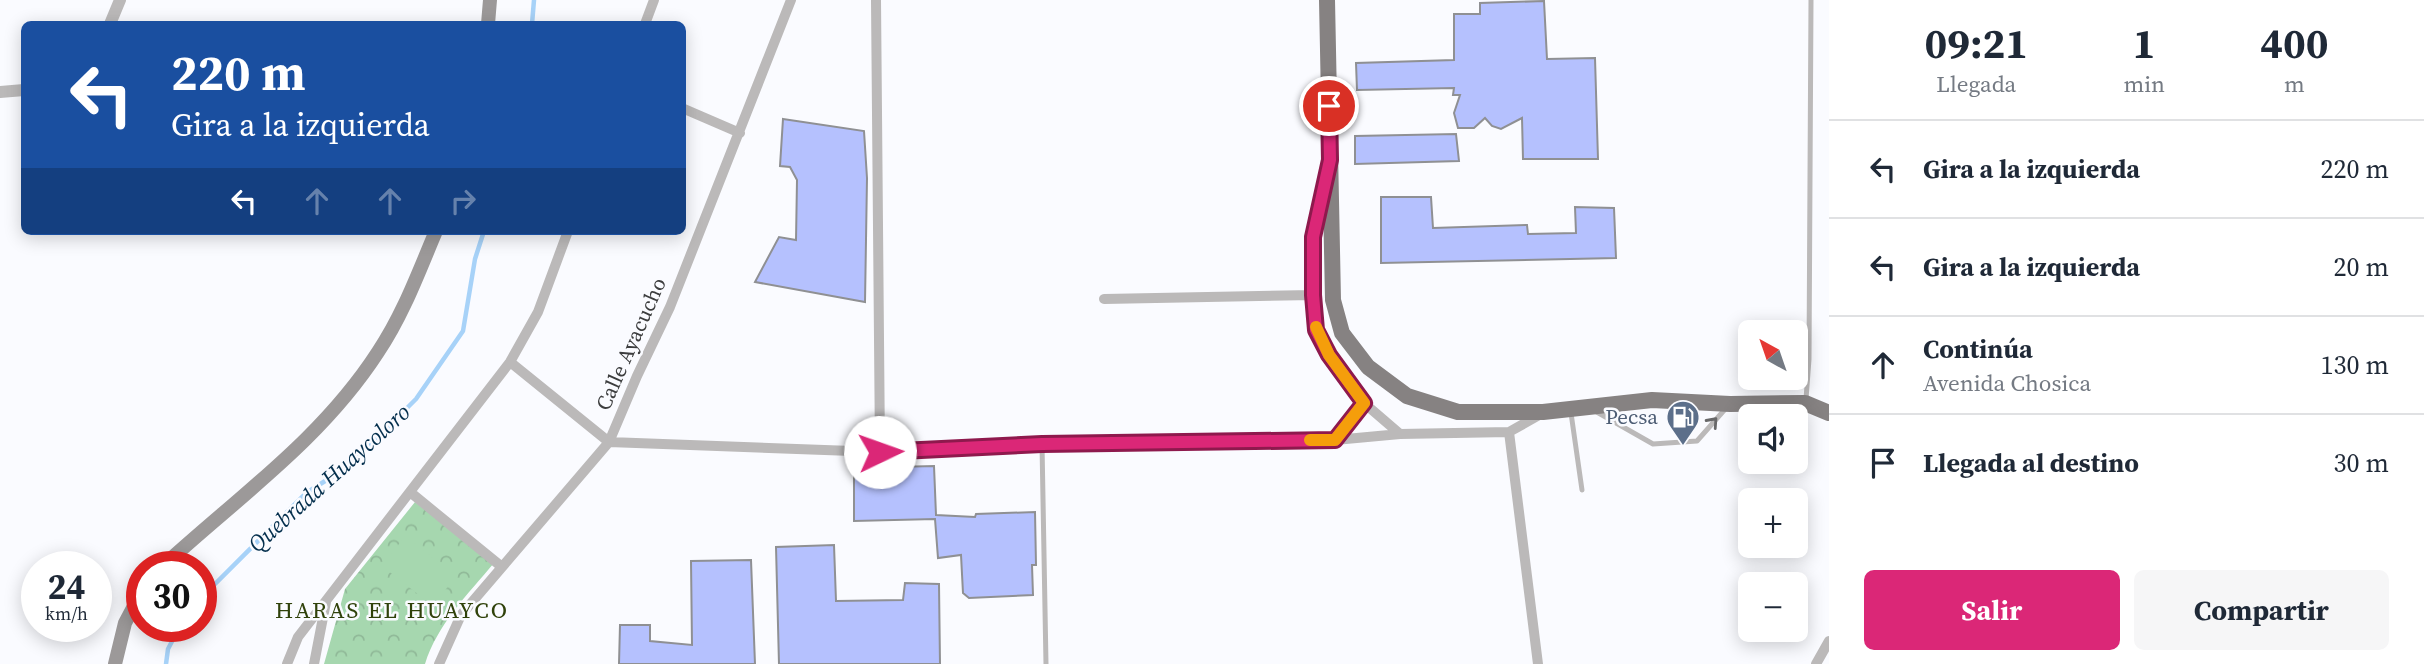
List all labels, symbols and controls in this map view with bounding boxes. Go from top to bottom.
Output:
text: 09:21 [1924,14,2028,72]
text: 1 [2133,14,2156,72]
text: 400 [2260,14,2329,72]
text: 220 m [171,39,306,106]
icon: left [56,49,147,140]
text: Llegada [1936,68,2016,100]
text: min [2123,68,2165,100]
text: m [2284,68,2305,100]
pin [1299,76,1359,136]
icon: arrive [1310,87,1348,125]
text: Gira a la izquierda [171,103,430,147]
icon: left [1864,150,1902,188]
text: Gira a la izquierda [1923,151,2140,187]
text: 220 m [2321,151,2389,187]
icon: left [225,182,263,220]
icon: ahead [298,182,336,220]
icon: ahead [371,182,409,220]
icon: right [444,182,482,220]
icon: left [1864,248,1902,286]
text: Gira a la izquierda [1923,249,2140,285]
text: 20 m [2334,249,2389,285]
street label: Calle Ayacucho [588,273,673,415]
north arrow [1738,320,1808,390]
map controls [1738,320,1808,642]
text: Continúa [1923,331,2033,367]
icon: ahead [1864,346,1902,384]
text: 130 m [2321,347,2389,383]
text: Avenida Chosica [1923,367,2091,399]
water label: Quebrada Huaycoloro [241,396,417,560]
fuel station icon: Pecsa [1664,398,1702,447]
place label: Pecsa [1605,402,1658,431]
button: sound [1738,404,1808,474]
position arrow [843,415,917,489]
one-way arrow [1705,417,1718,430]
icon: arrive [1864,444,1902,482]
text: Llegada al destino [1923,445,2139,481]
text: 30 m [2334,445,2389,481]
button: + [1738,488,1808,558]
speed limit sign: 30 [126,551,217,642]
text: 24 [48,563,85,611]
button: Salir [1864,570,2120,650]
button: Compartir [2134,570,2389,650]
button: − [1738,572,1808,642]
district label: HARAS EL HUAYCO [275,594,509,626]
text: km/h [45,601,88,626]

